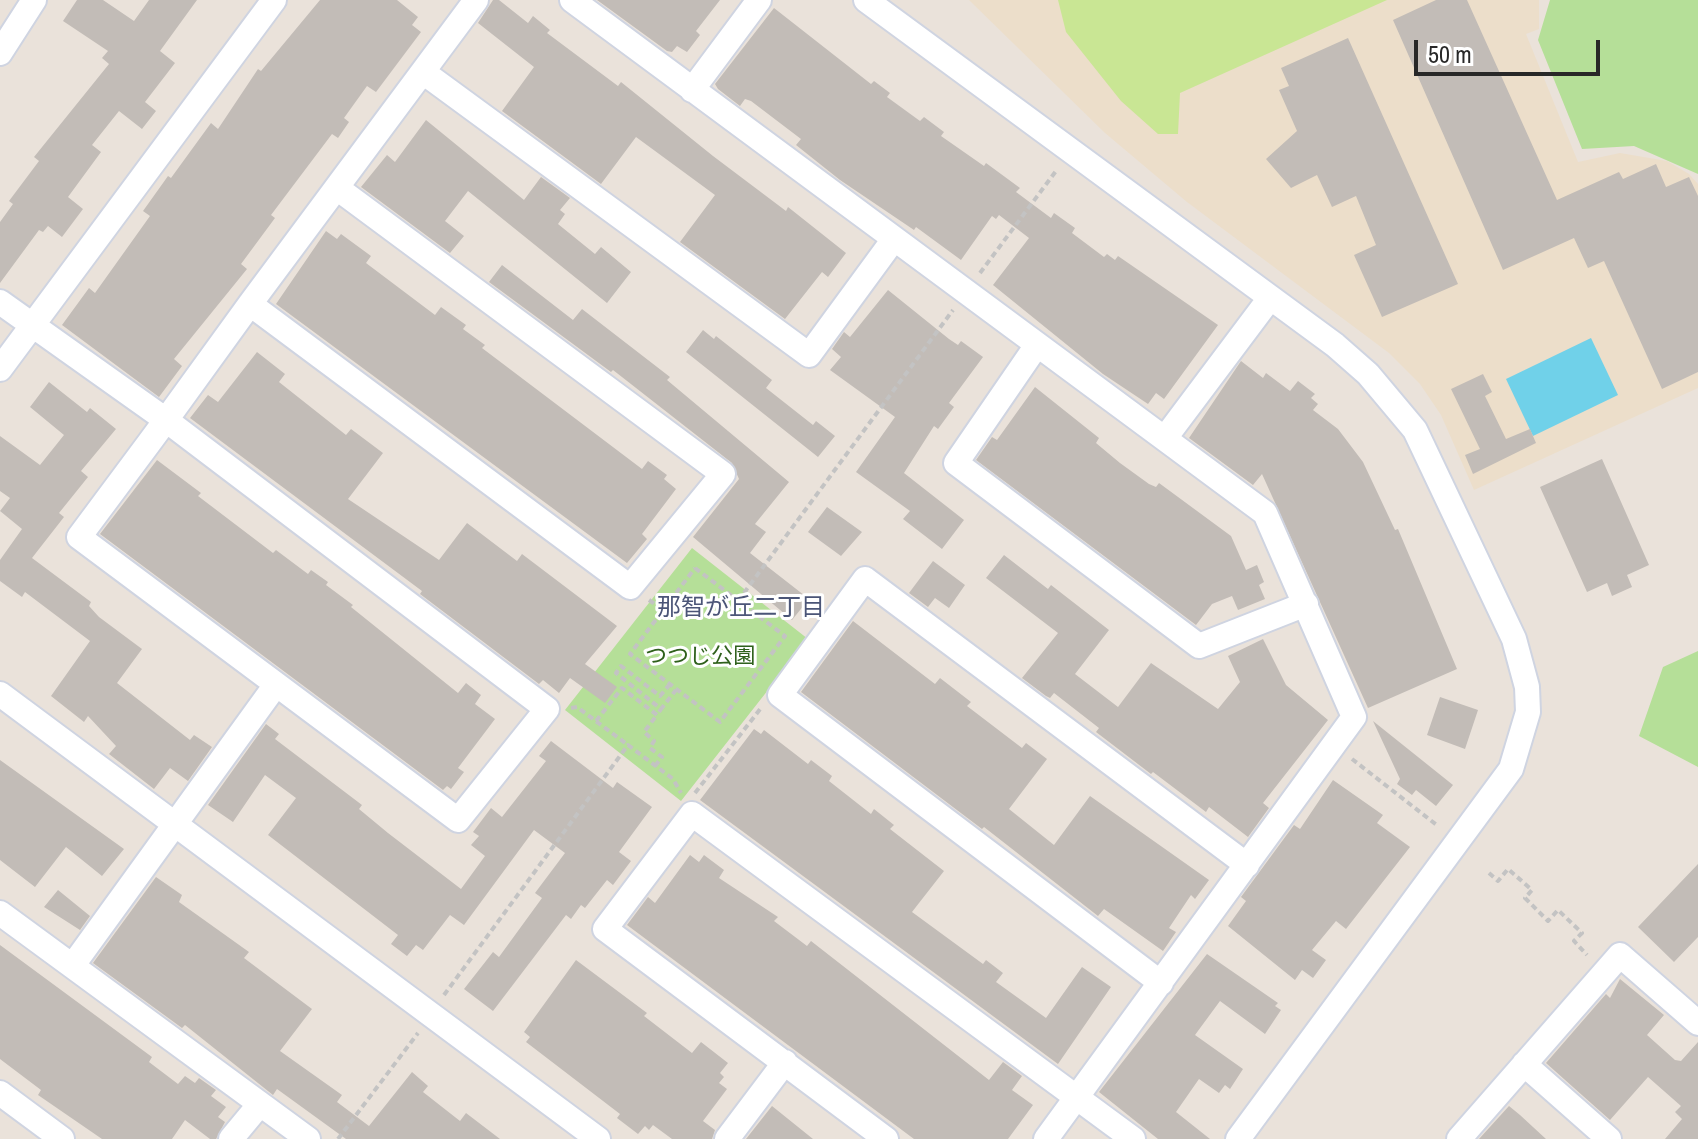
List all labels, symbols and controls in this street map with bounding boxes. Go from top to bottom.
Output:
scale bar [1418,24,1604,74]
text: 50 m [1428,38,1472,70]
district label: 那智が丘二丁目 [657,595,825,623]
park label: つつじ公園 [645,644,755,670]

